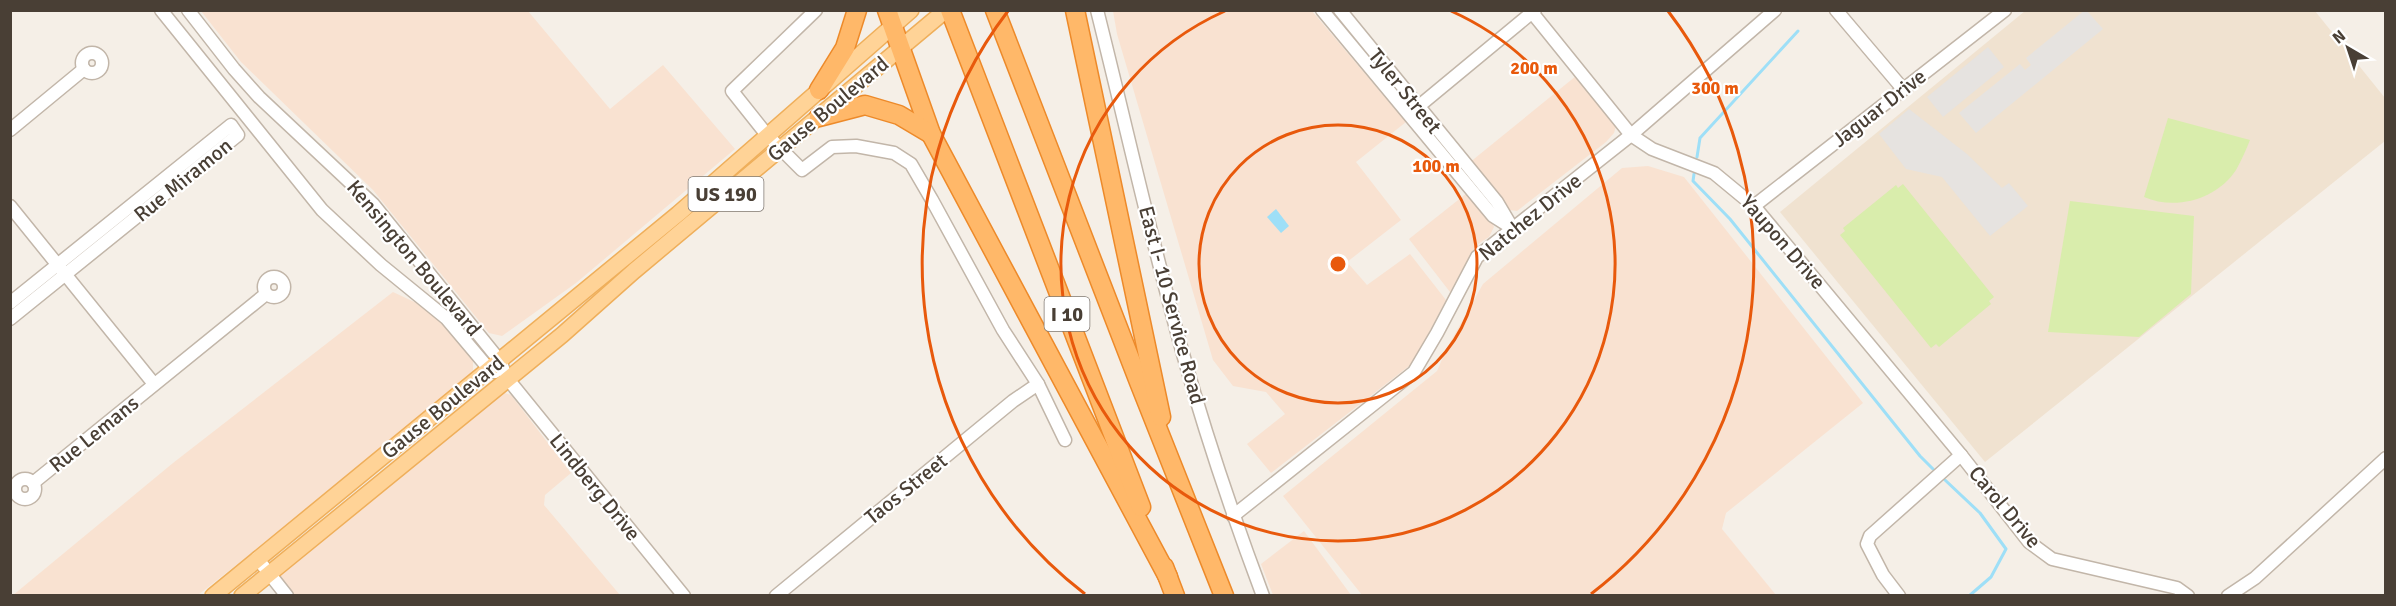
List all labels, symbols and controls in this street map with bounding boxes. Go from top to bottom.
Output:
north arrow [2318,18,2378,78]
text: N [2329,26,2350,48]
street label: Tyler Street [1363,43,1447,139]
street label: Gause Boulevard [762,51,894,167]
text: 200 m [1510,57,1558,79]
street label: Jaguar Drive [1827,63,1931,153]
text: 300 m [1691,77,1739,99]
street label: Rue Miramon [129,133,237,227]
text: 100 m [1412,155,1460,177]
street label: Natchez Drive [1473,168,1587,266]
street label: Kensington Boulevard [341,175,487,341]
road number: US 190 [688,177,764,211]
street label: Yaupon Drive [1735,189,1831,295]
street label: East I- 10 Service Road [1133,203,1211,407]
centre of rings [1328,254,1348,274]
road number: I 10 [1044,297,1090,331]
street label: Gause Boulevard [376,350,510,464]
street label: Rue Lemans [44,390,144,478]
street label: Lindberg Drive [544,428,646,546]
street label: Taos Street [859,448,953,530]
street label: Carol Drive [1963,461,2047,553]

